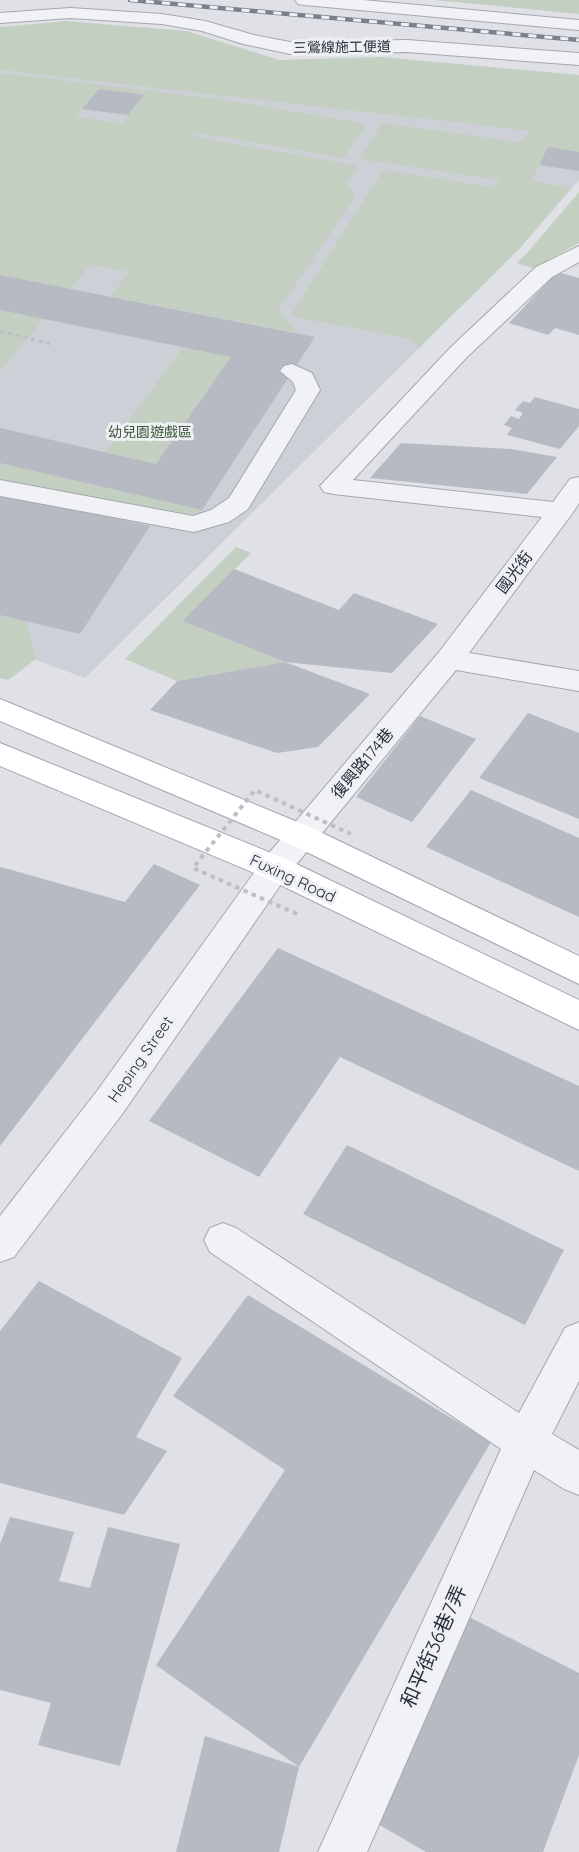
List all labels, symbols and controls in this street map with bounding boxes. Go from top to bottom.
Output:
street label: 三鶯線施工便道 [293,37,391,57]
park label: 幼兒園遊戲區 [108,423,192,441]
street label: 國光街 [492,547,536,597]
street label: 復興路174巷 [327,724,397,802]
street label: Fuxing Road [247,849,339,907]
street label: Heping Street [103,1012,177,1106]
street label: 和平街36巷7弄 [395,1581,471,1711]

